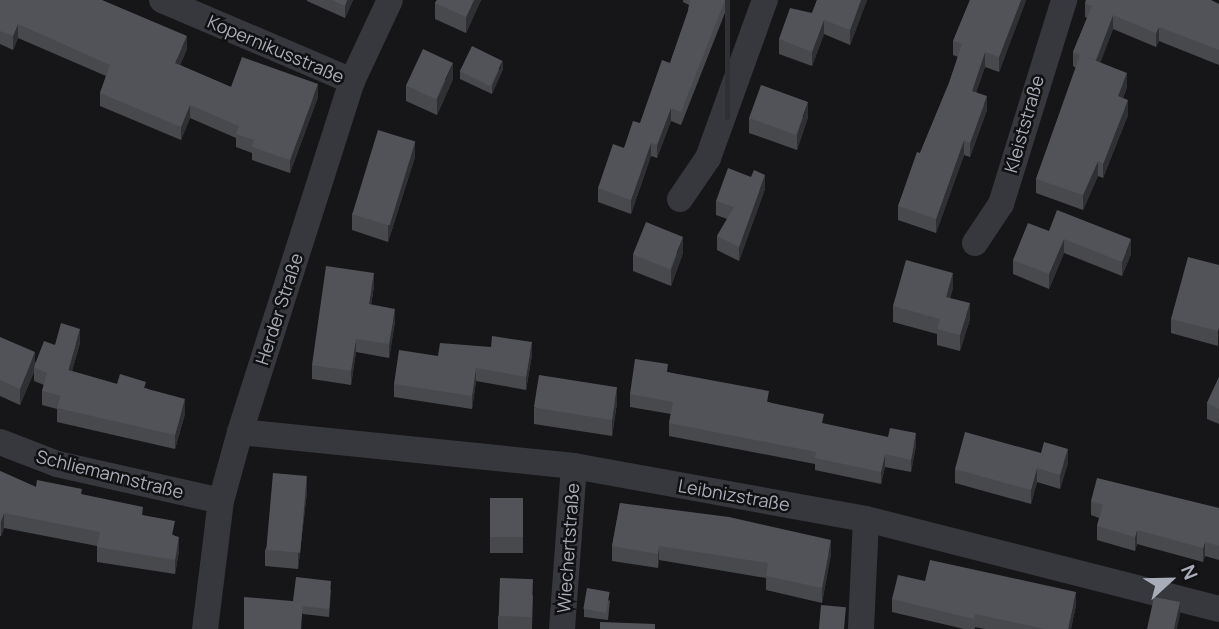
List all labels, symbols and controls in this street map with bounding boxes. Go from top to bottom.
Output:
street label: Kopernikusstraße [204,10,348,88]
street label: Kleiststraße [1000,73,1048,175]
street label: Herder Straße [251,250,307,368]
street label: Schliemannstraße [34,445,186,503]
street label: Leibnizstraße [676,475,792,515]
street label: Wiechertstraße [553,482,583,614]
north arrow [1135,545,1205,615]
text: N [1175,561,1204,583]

